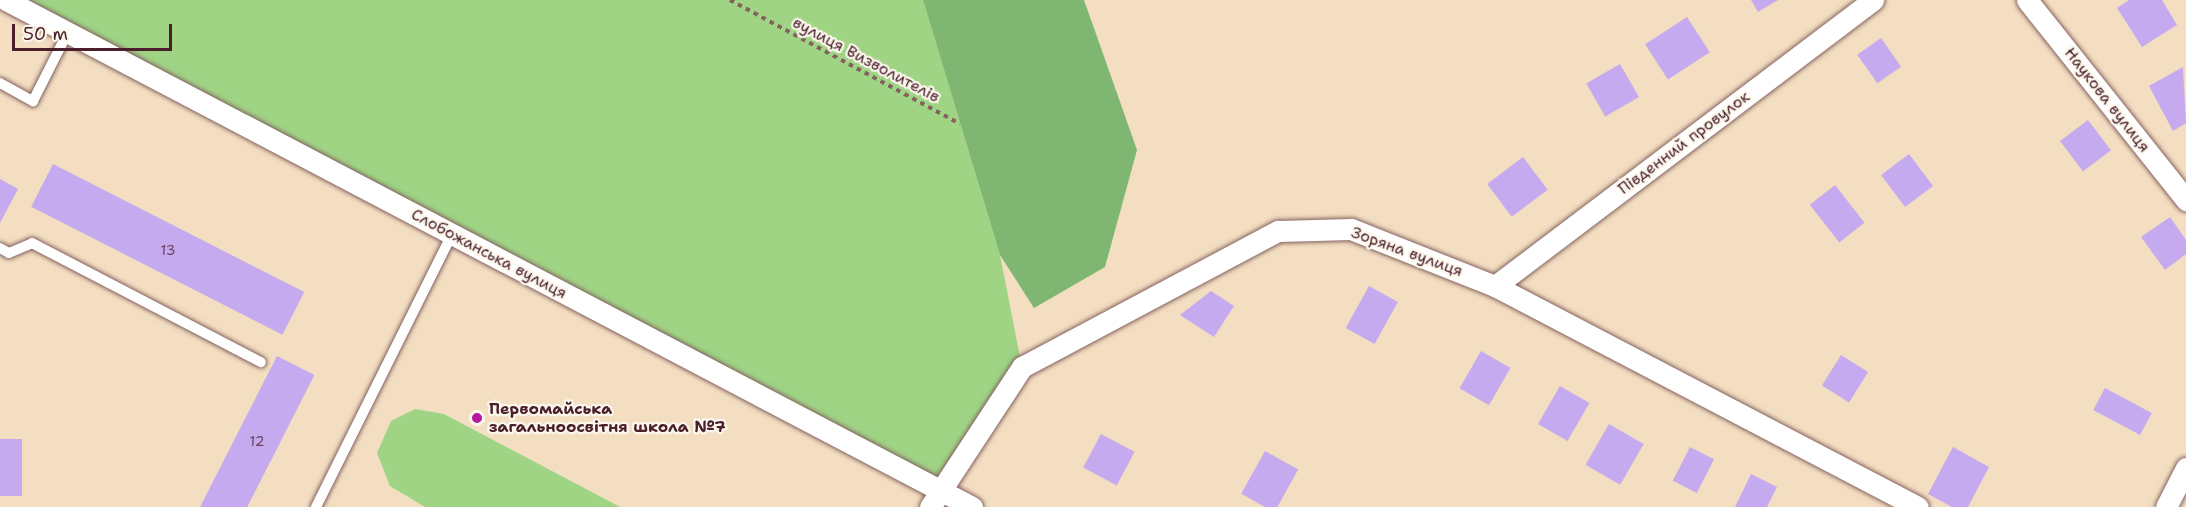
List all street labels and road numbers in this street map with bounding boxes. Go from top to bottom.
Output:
street label: вулиця Визволителів [789,13,943,107]
street label: Наукова вулиця [2060,44,2154,156]
street label: Південний провулок [1614,87,1754,199]
street label: Слобожанська вулиця [408,205,570,303]
street label: Зоряна вулиця [1349,223,1465,281]

